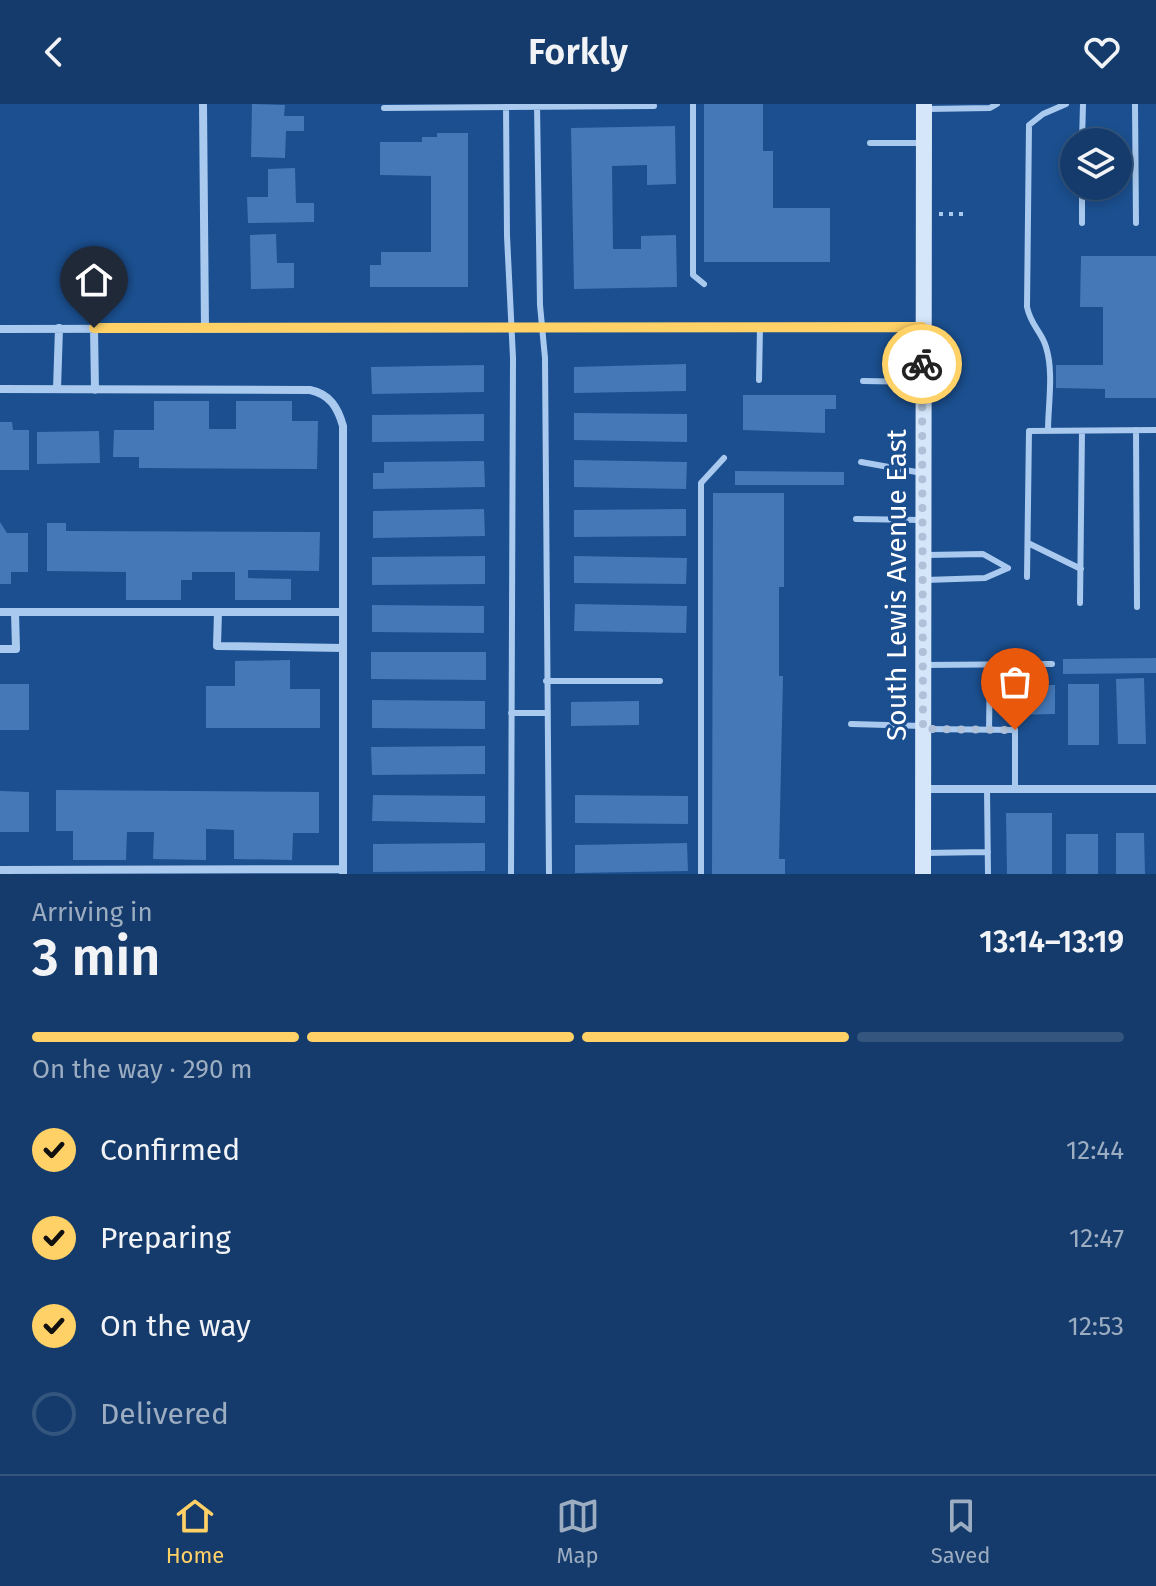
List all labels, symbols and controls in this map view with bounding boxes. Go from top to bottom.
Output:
icon: back [32,30,76,74]
text: Forkly [528,30,628,74]
icon: heart [1080,30,1124,74]
map controls [1060,128,1132,200]
button: layers [1060,128,1132,200]
pin [60,246,128,328]
icon: home [72,258,116,302]
courier [882,324,962,404]
icon: bike [900,342,944,386]
street label: South Lewis Avenue East [880,428,913,741]
pin [981,648,1049,730]
icon: bag [993,660,1037,704]
text: Arriving in [32,897,153,928]
text: 13:14–13:19 [979,924,1124,960]
text: 3 min [32,926,160,989]
text: On the way · 290 m [32,1054,253,1085]
icon: check [32,1128,76,1172]
text: Confirmed [100,1132,240,1168]
text: 12:44 [1066,1135,1124,1166]
icon: check [32,1216,76,1260]
text: Preparing [100,1220,231,1256]
text: 12:47 [1069,1223,1124,1254]
icon: check [32,1304,76,1348]
text: On the way [100,1308,251,1344]
text: 12:53 [1068,1311,1124,1342]
text: Delivered [100,1396,229,1432]
tab: Home [166,1494,224,1569]
tab: Map [556,1494,600,1569]
tab: Saved [931,1494,990,1569]

